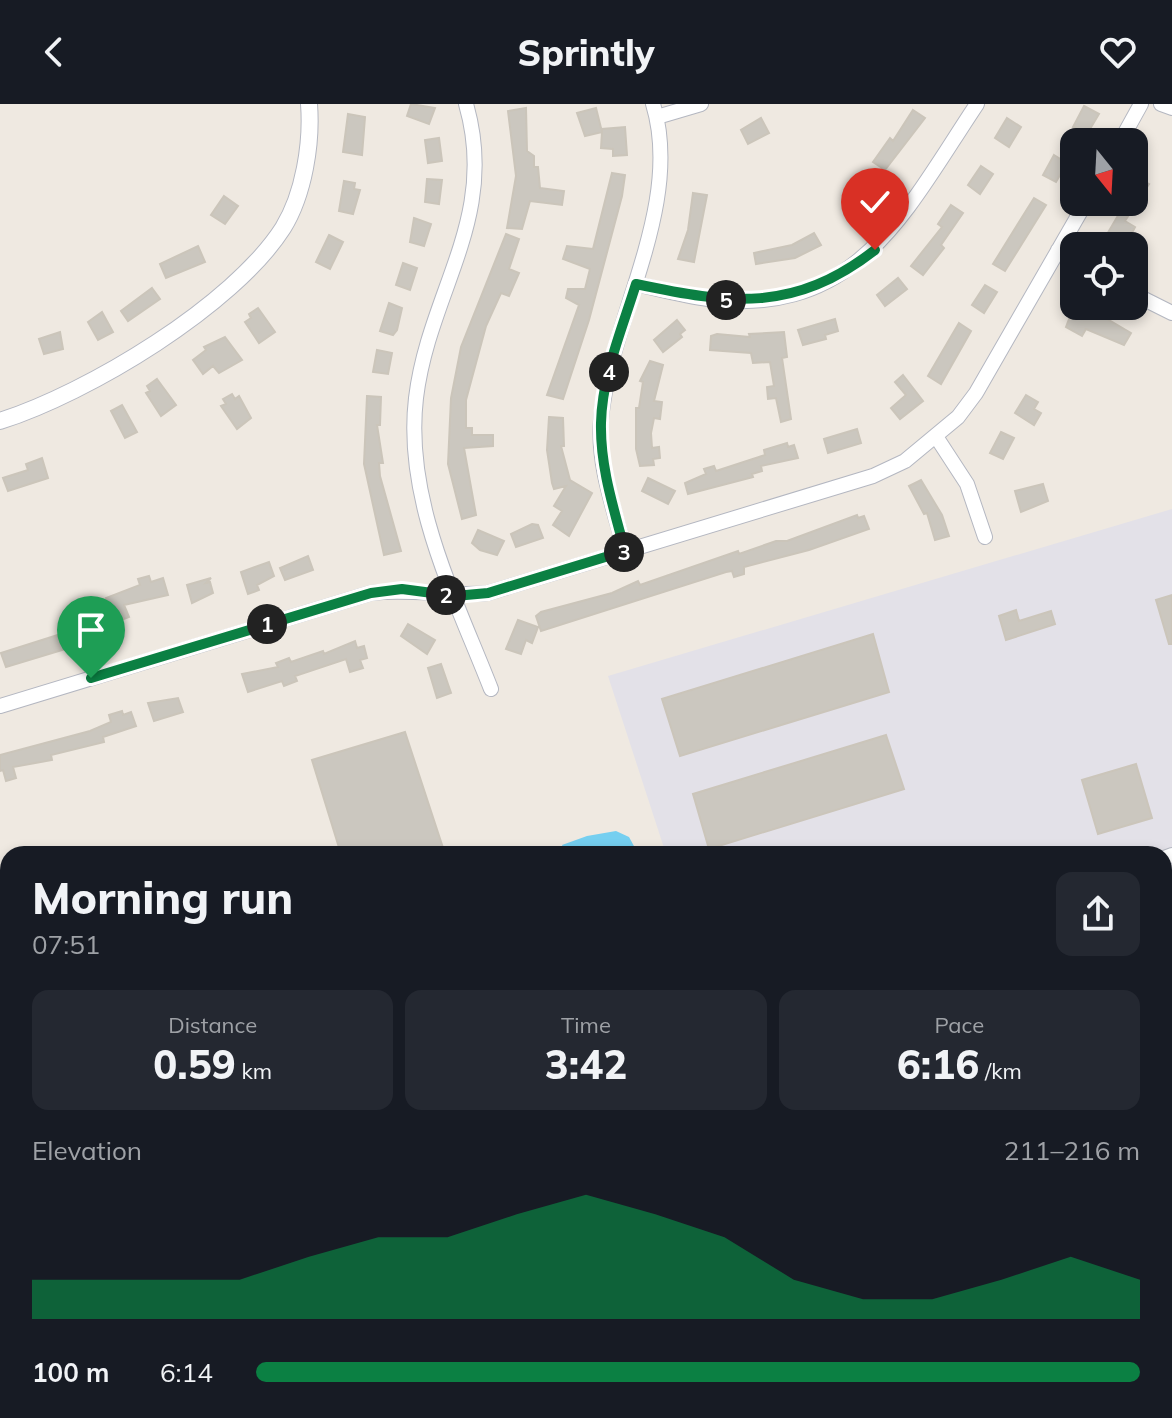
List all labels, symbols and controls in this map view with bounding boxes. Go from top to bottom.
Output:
icon: back [32,30,76,74]
text: Sprintly [517,30,655,75]
icon: heart [1096,30,1140,74]
north arrow [1060,128,1148,216]
map controls [1060,128,1148,320]
pin [841,168,909,250]
icon: check [853,180,897,224]
button: locate [1060,232,1148,320]
pin: 5 [706,280,746,320]
text: 5 [719,286,733,314]
pin: 4 [589,352,629,392]
text: 4 [602,358,616,386]
pin: 3 [604,532,644,572]
text: 3 [617,538,631,566]
pin: 2 [426,575,466,615]
text: 2 [439,581,453,609]
pin [57,596,125,678]
pin: 1 [247,604,287,644]
icon: arrive [69,608,113,652]
text: 1 [260,610,274,638]
text: Morning run [32,870,293,925]
button: share [1056,872,1140,956]
text: 07:51 [32,928,100,961]
text: Distance [168,1011,257,1039]
text: Time [561,1011,611,1039]
text: Pace [935,1011,984,1039]
text: 0.59 [153,1039,236,1089]
text: 3:42 [545,1039,627,1089]
text: 6:16 [897,1039,979,1089]
text: km [236,1057,272,1085]
text: /km [979,1057,1022,1085]
text: Elevation [32,1134,142,1167]
text: 211–216 m [1004,1134,1140,1167]
text: 100 m [32,1356,109,1389]
text: 6:14 [160,1356,213,1389]

